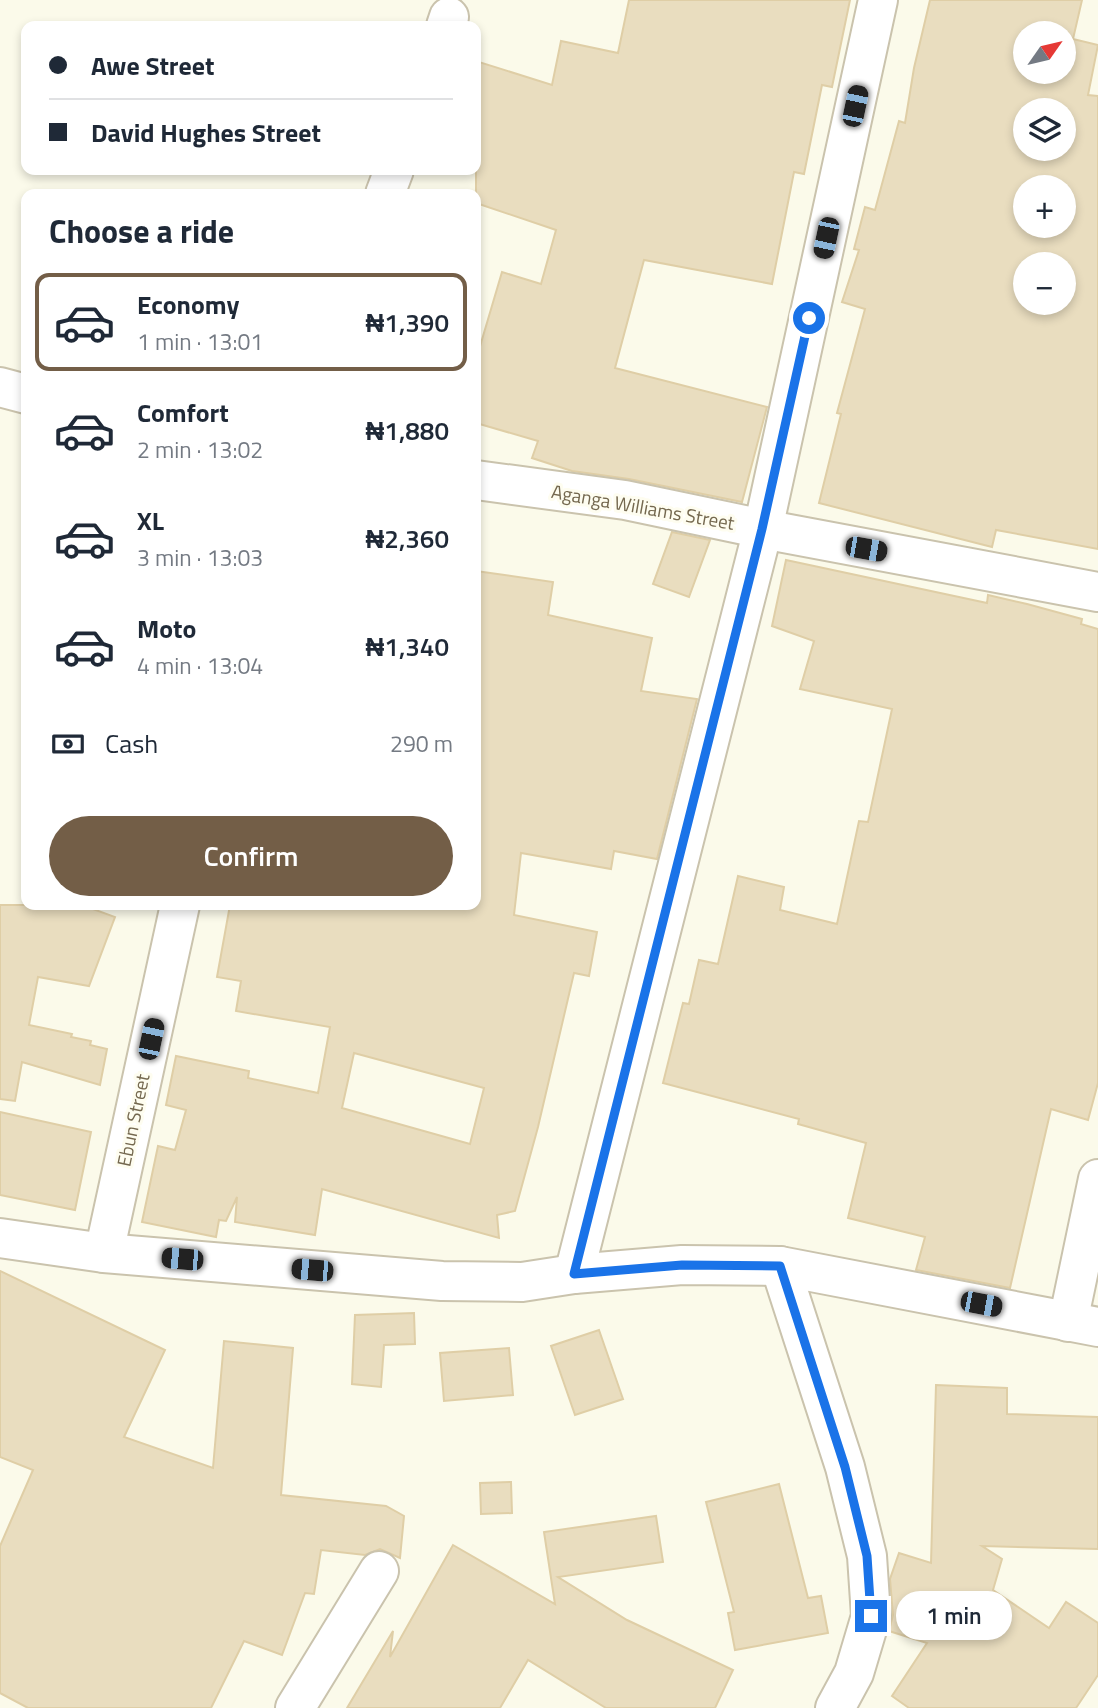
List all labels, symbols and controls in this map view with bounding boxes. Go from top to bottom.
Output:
north arrow [1013,21,1076,84]
map controls [1013,21,1076,315]
text: Awe Street [91,46,215,85]
car [841,83,870,129]
button: layers [1013,98,1076,161]
text: David Hughes Street [91,113,321,152]
button: + [1013,175,1076,238]
text: Choose a ride [49,207,234,255]
car [812,215,841,261]
button: − [1013,252,1076,315]
text: Economy [137,285,239,324]
icon: car [53,291,116,354]
route start [793,302,825,334]
text: ₦1,390 [366,303,449,342]
text: 1 min · 13:01 [137,324,263,359]
text: Comfort [137,393,229,432]
icon: car [53,399,116,462]
text: ₦1,880 [366,411,449,450]
text: 2 min · 13:02 [137,432,263,467]
street label: Aganga Williams Street [549,476,737,537]
text: XL [137,501,164,540]
icon: car [53,507,116,570]
text: ₦2,360 [366,519,449,558]
car [844,535,889,563]
text: 3 min · 13:03 [137,540,263,575]
text: Moto [137,609,196,648]
icon: car [53,615,116,678]
text: ₦1,340 [366,627,449,666]
text: 4 min · 13:04 [137,648,263,683]
text: Cash [105,724,158,763]
icon: cash [49,725,87,763]
text: 290 m [390,726,453,761]
button: Confirm [49,816,453,896]
car [137,1016,166,1062]
street label: Ebun Street [109,1071,157,1169]
car [161,1247,204,1271]
car [291,1258,334,1282]
car [959,1290,1004,1318]
callout: 1 min [896,1592,1011,1640]
text: 1 min [926,1598,982,1633]
route end [855,1600,887,1632]

